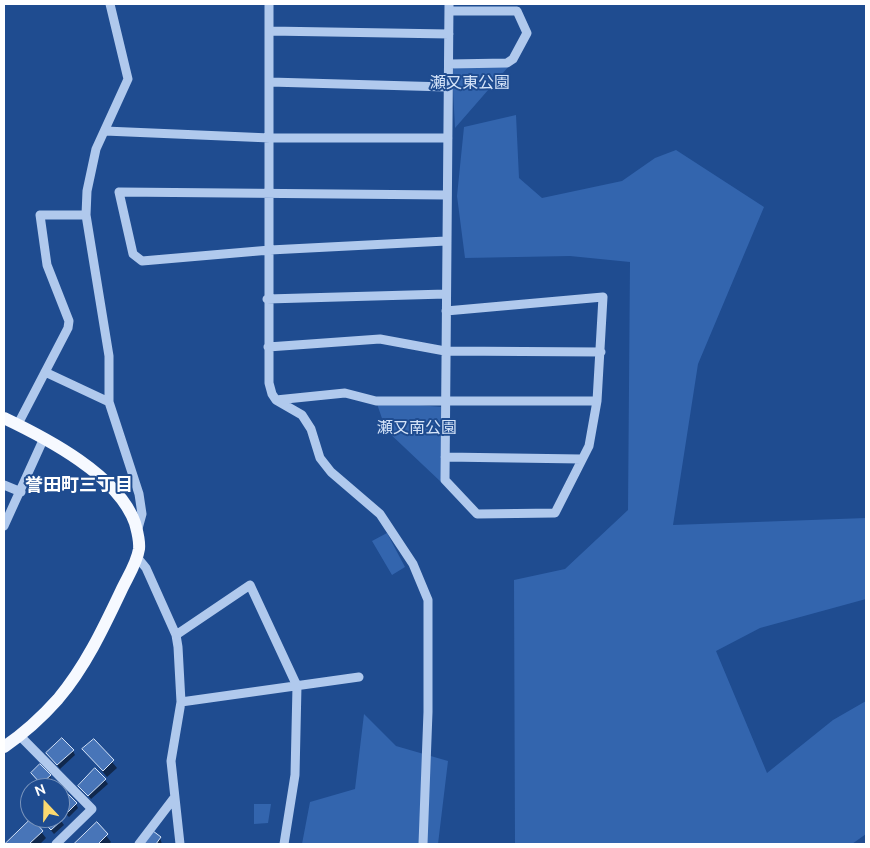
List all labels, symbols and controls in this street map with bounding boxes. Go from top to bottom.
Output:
park label: 瀬又東公園 [430,73,510,93]
park label: 瀬又南公園 [377,418,457,438]
district label: 誉田町三丁目 [25,474,133,496]
north arrow [20,778,70,828]
text: N [32,781,48,799]

